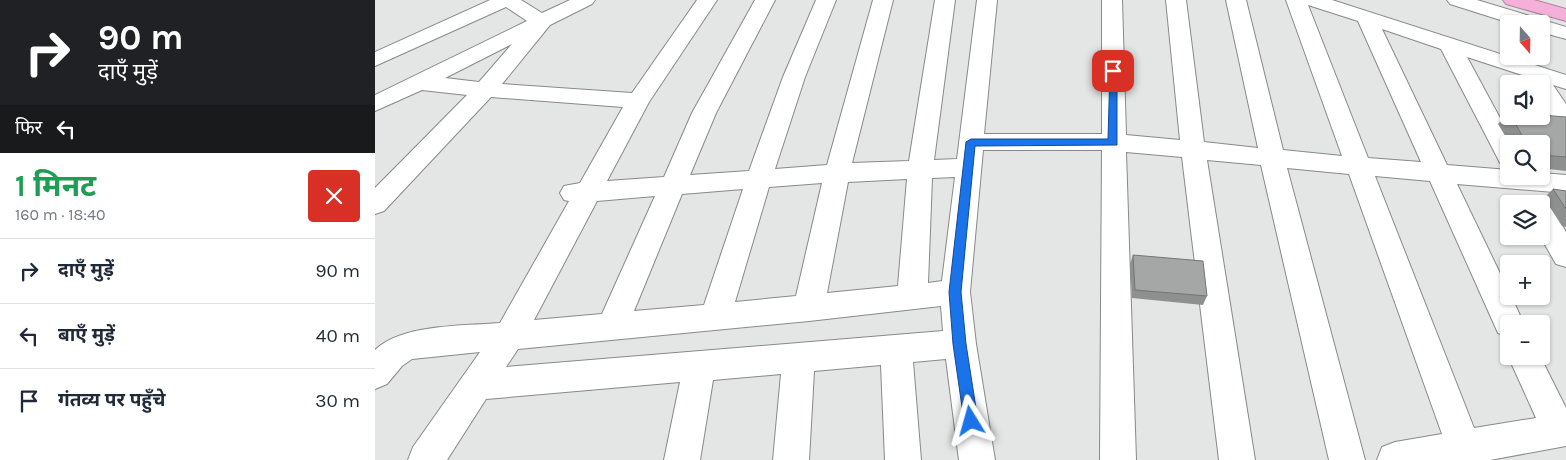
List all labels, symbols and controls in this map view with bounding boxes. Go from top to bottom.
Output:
north arrow [1500,15,1550,65]
map controls [1500,15,1550,365]
text: 90 m [98,17,184,58]
icon: right [15,20,80,85]
pin [1092,50,1134,92]
icon: arrive [1099,57,1127,85]
text: दाएँ मुड़ें [98,59,158,85]
button: sound [1500,75,1550,125]
icon: left [52,115,80,143]
text: फिर [15,117,42,139]
button: search [1500,135,1550,185]
text: 1 मिनट [15,168,96,204]
button: close [308,170,360,222]
button: layers [1500,195,1550,245]
text: 160 m · 18:40 [15,205,105,224]
button: + [1500,255,1550,305]
icon: right [15,257,43,285]
text: दाएँ मुड़ें [58,259,114,281]
text: 90 m [315,260,360,282]
button: − [1500,315,1550,365]
icon: left [15,322,43,350]
text: बाएँ मुड़ें [58,324,115,346]
text: 40 m [316,325,360,347]
icon: arrive [15,387,43,415]
text: गंतव्य पर पहुँचे [58,389,165,411]
text: 30 m [315,390,360,412]
position arrow [944,394,996,446]

